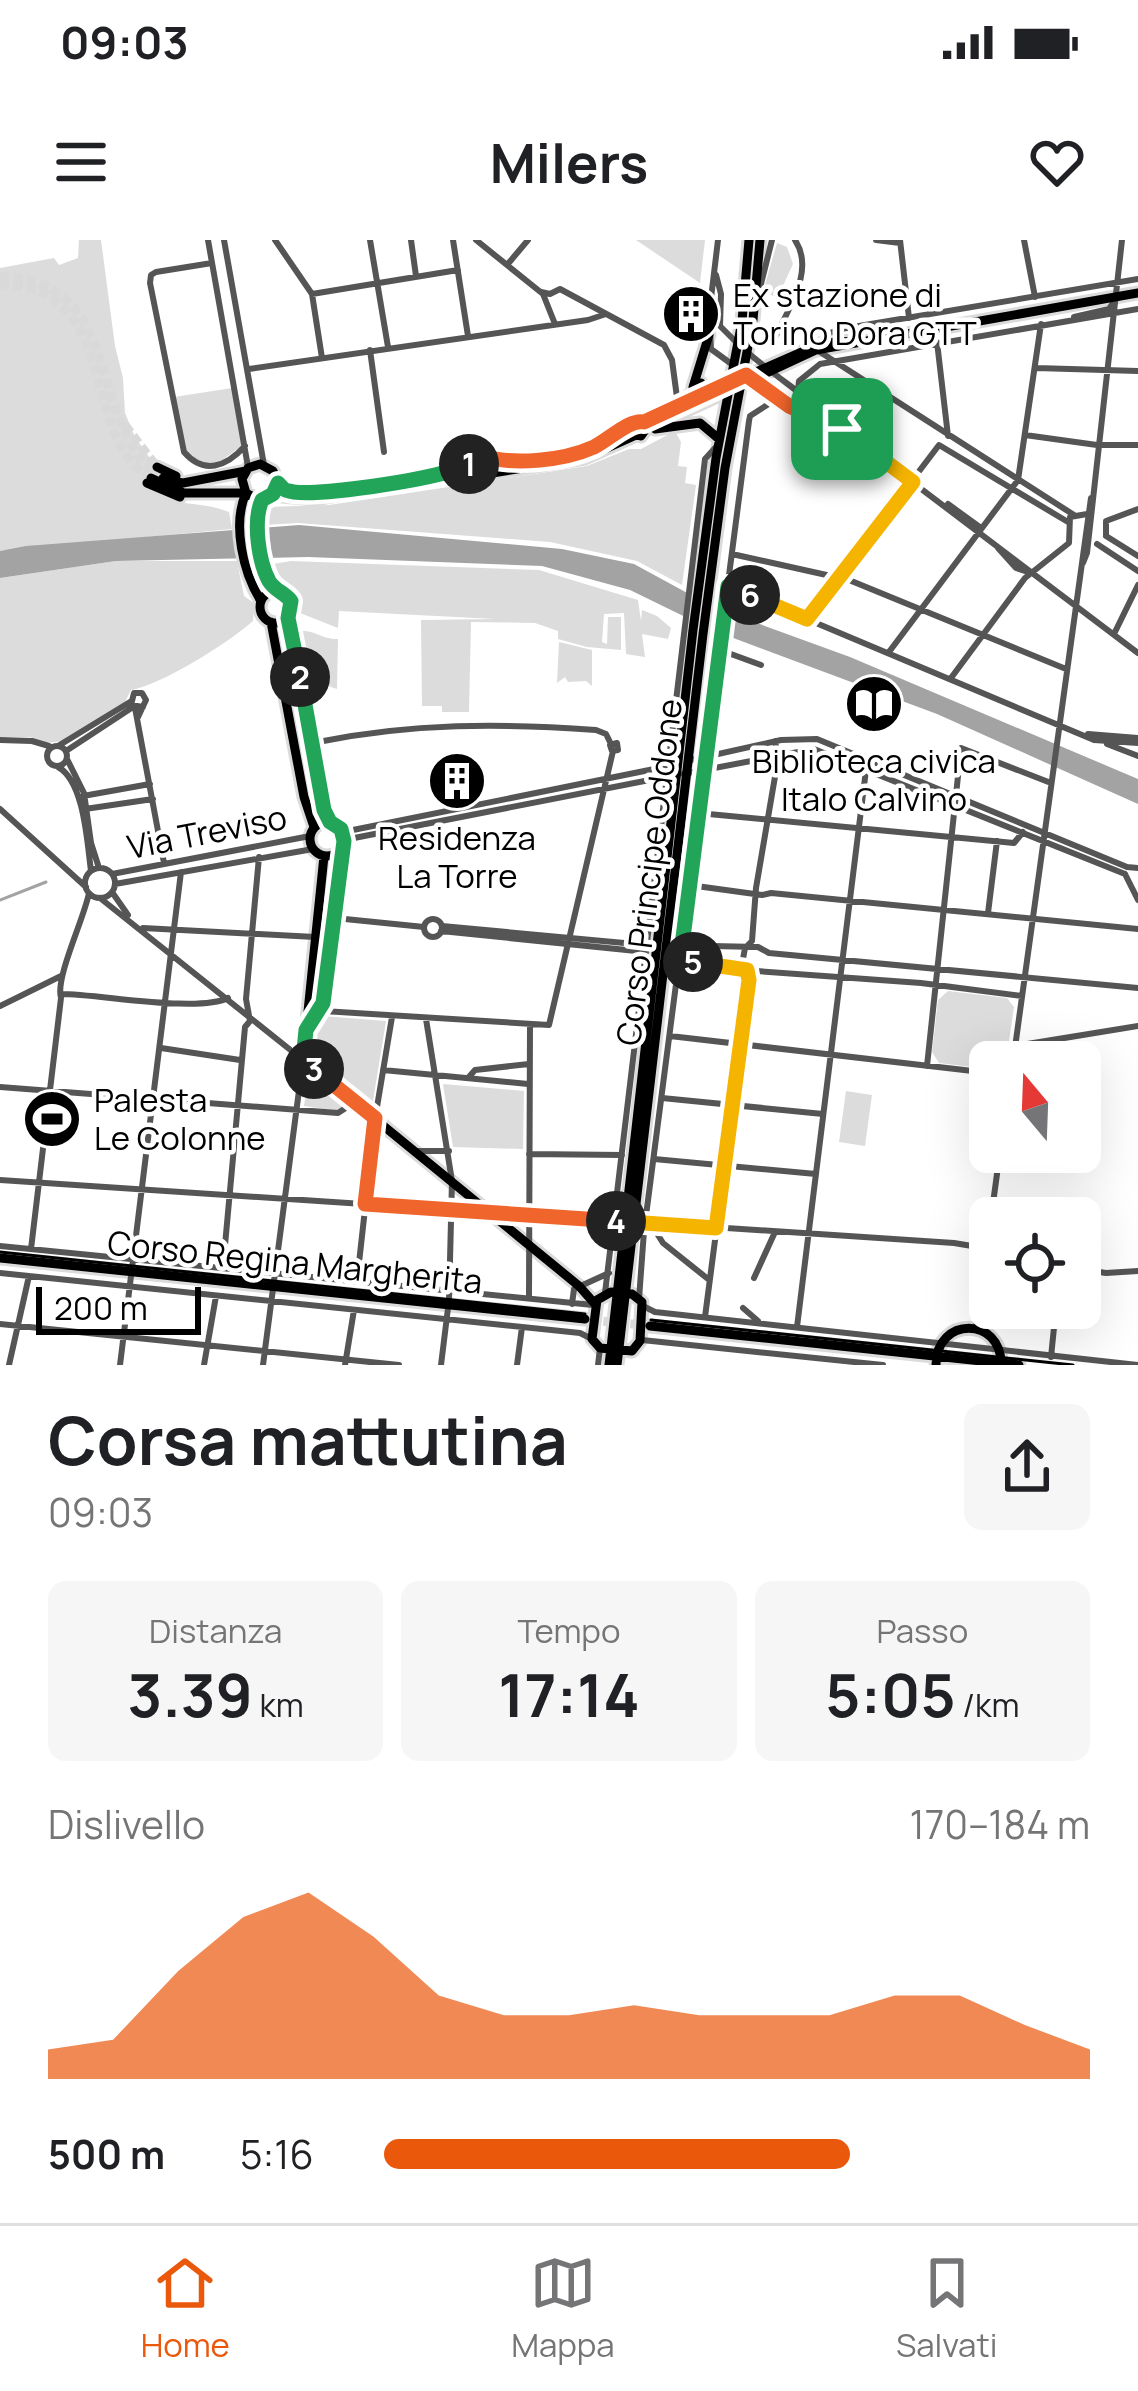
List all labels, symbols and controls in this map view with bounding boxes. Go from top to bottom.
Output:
text: 09:03 [60,11,189,73]
text: Milers [490,125,648,199]
icon: menu [48,129,114,195]
icon: heart [1024,129,1090,195]
place label: Ex stazione di Torino Dora GTT [733,272,977,355]
building icon: Ex stazione di Torino Dora GTT [660,283,722,345]
pin [791,378,893,480]
icon: arrive [809,396,875,462]
pin: 1 [439,434,499,494]
text: 1 [462,441,476,486]
pin: 6 [720,565,780,625]
text: 6 [740,572,760,617]
pin: 2 [270,647,330,707]
text: 2 [290,654,310,699]
library icon: Biblioteca civica Italo Calvino [843,673,905,735]
street label: Corso Principe Oddone [605,696,692,1048]
place label: Biblioteca civica Italo Calvino [752,738,996,821]
building icon: Residenza La Torre [426,750,488,812]
street label: Via Treviso [123,794,290,869]
place label: Residenza La Torre [378,815,536,898]
pin: 5 [663,932,723,992]
text: 5 [683,939,703,984]
pin: 3 [284,1039,344,1099]
north arrow [969,1041,1101,1173]
map controls [969,1041,1101,1329]
text: 3 [304,1046,324,1091]
place label: Palesta Le Colonne [94,1077,265,1160]
sports icon: Palesta Le Colonne [21,1088,83,1150]
pin: 4 [586,1191,646,1251]
button: locate [969,1197,1101,1329]
text: 4 [606,1198,626,1243]
street label: Corso Regina Margherita [105,1219,485,1304]
scale bar [36,1281,201,1334]
text: 200 m [54,1285,148,1330]
text: Corsa mattutina [48,1395,568,1485]
button: share [964,1404,1090,1530]
text: 09:03 [48,1485,153,1539]
text: Distanza [149,1608,282,1653]
text: Tempo [518,1608,620,1653]
text: Passo [876,1608,968,1653]
text: 3.39 [128,1653,253,1735]
text: 17:14 [498,1653,640,1735]
text: 5:05 [825,1653,956,1735]
text: km [253,1682,304,1727]
text: /km [956,1682,1019,1727]
text: Dislivello [48,1797,205,1851]
text: 170–184 m [909,1797,1090,1851]
text: 500 m [48,2127,165,2181]
text: 5:16 [240,2127,314,2181]
tab: Home [141,2250,230,2367]
tab: Mappa [511,2250,615,2367]
tab: Salvati [896,2250,997,2367]

